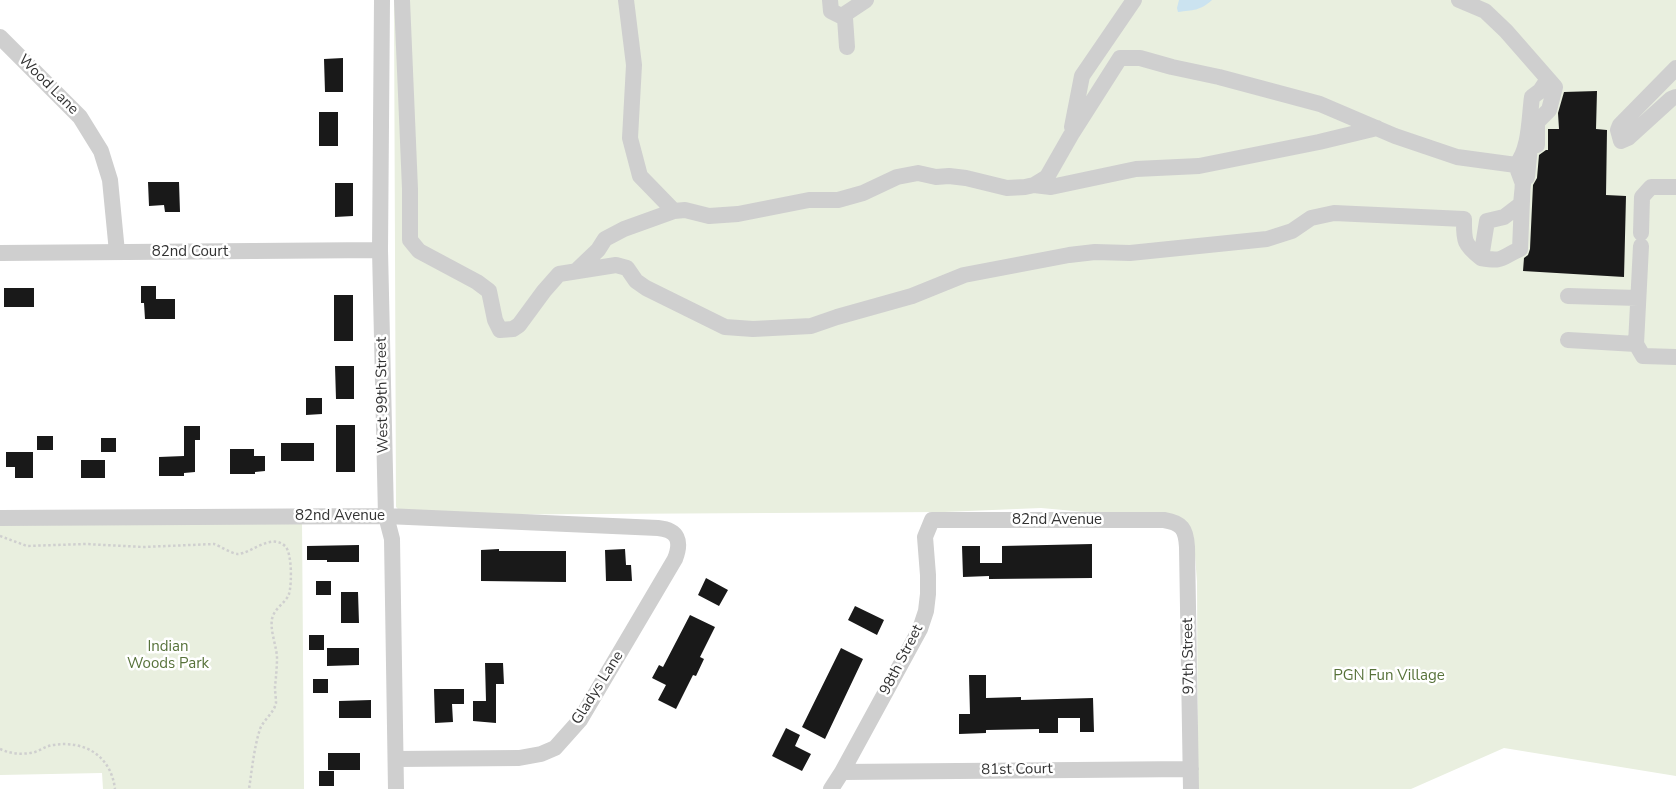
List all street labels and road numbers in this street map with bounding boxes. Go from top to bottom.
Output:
street label: Wood Lane [14,51,82,119]
street label: 82nd Court [152,243,228,261]
street label: West 99th Street [373,337,393,453]
street label: 82nd Avenue [295,507,385,525]
street label: 82nd Avenue [1012,511,1102,529]
street label: 97th Street [1179,618,1199,694]
street label: 98th Street [877,622,927,698]
street label: Gladys Lane [568,648,628,728]
street label: 81st Court [981,760,1053,780]

